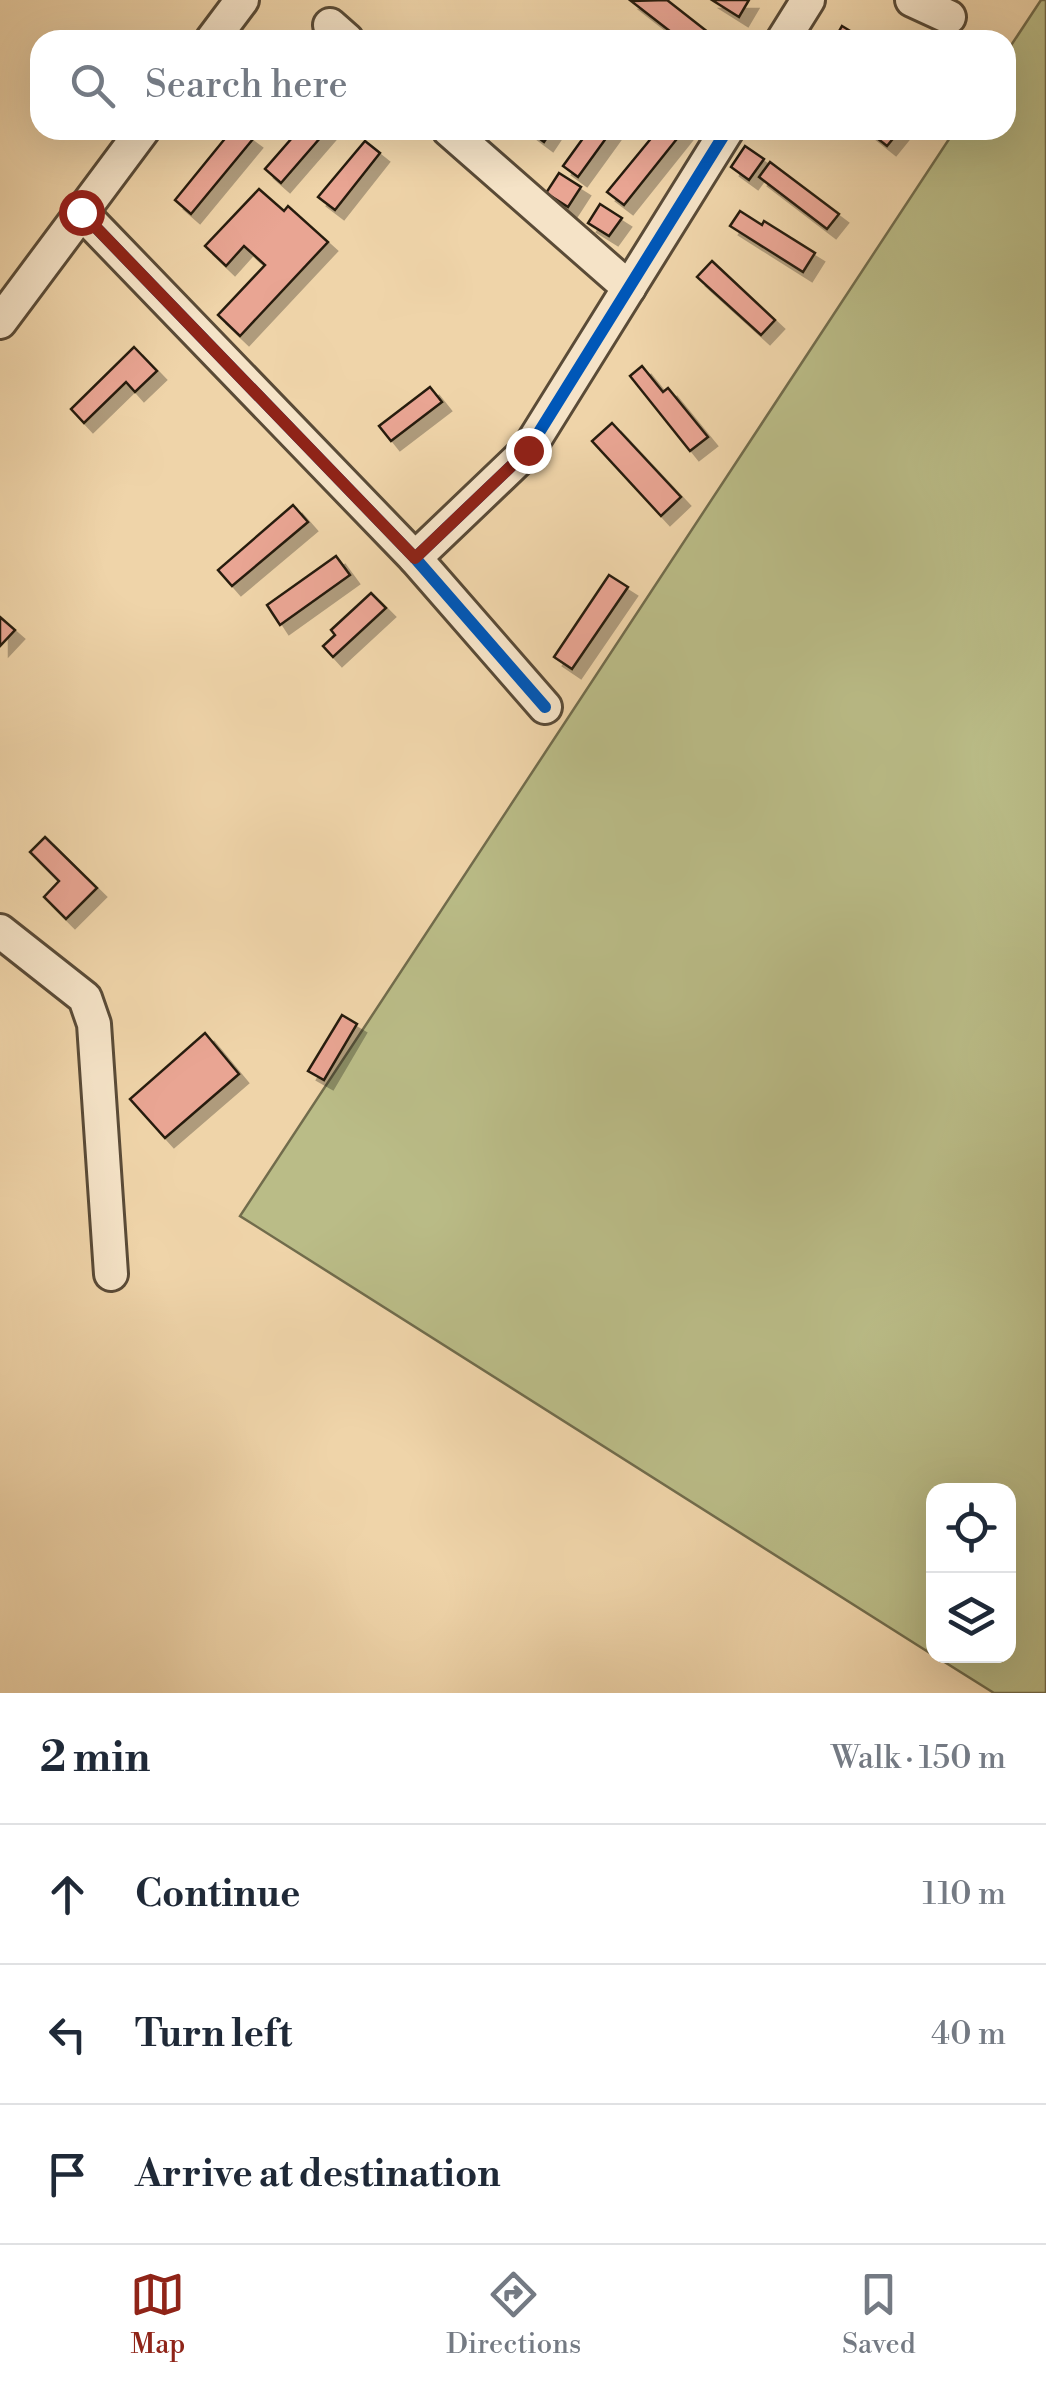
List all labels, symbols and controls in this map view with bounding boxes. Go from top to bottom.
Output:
search box [30,30,1016,140]
icon: search [65,58,120,113]
text: Search here [145,62,348,109]
route start [59,190,105,236]
route end [506,428,552,474]
map controls [926,1483,1016,1663]
button: locate [926,1483,1016,1573]
button: layers [926,1573,1016,1663]
text: 2 min [40,1732,150,1785]
text: Walk · 150 m [831,1738,1006,1778]
icon: ahead [40,1867,95,1922]
text: Continue [135,1871,300,1918]
text: 110 m [923,1874,1006,1914]
icon: left [40,2007,95,2062]
text: Turn left [135,2011,292,2058]
text: 40 m [931,2014,1006,2054]
icon: arrive [40,2147,95,2202]
text: Arrive at destination [135,2151,501,2198]
tab: Map [130,2267,185,2362]
tab: Directions [446,2267,581,2362]
tab: Saved [842,2267,916,2362]

